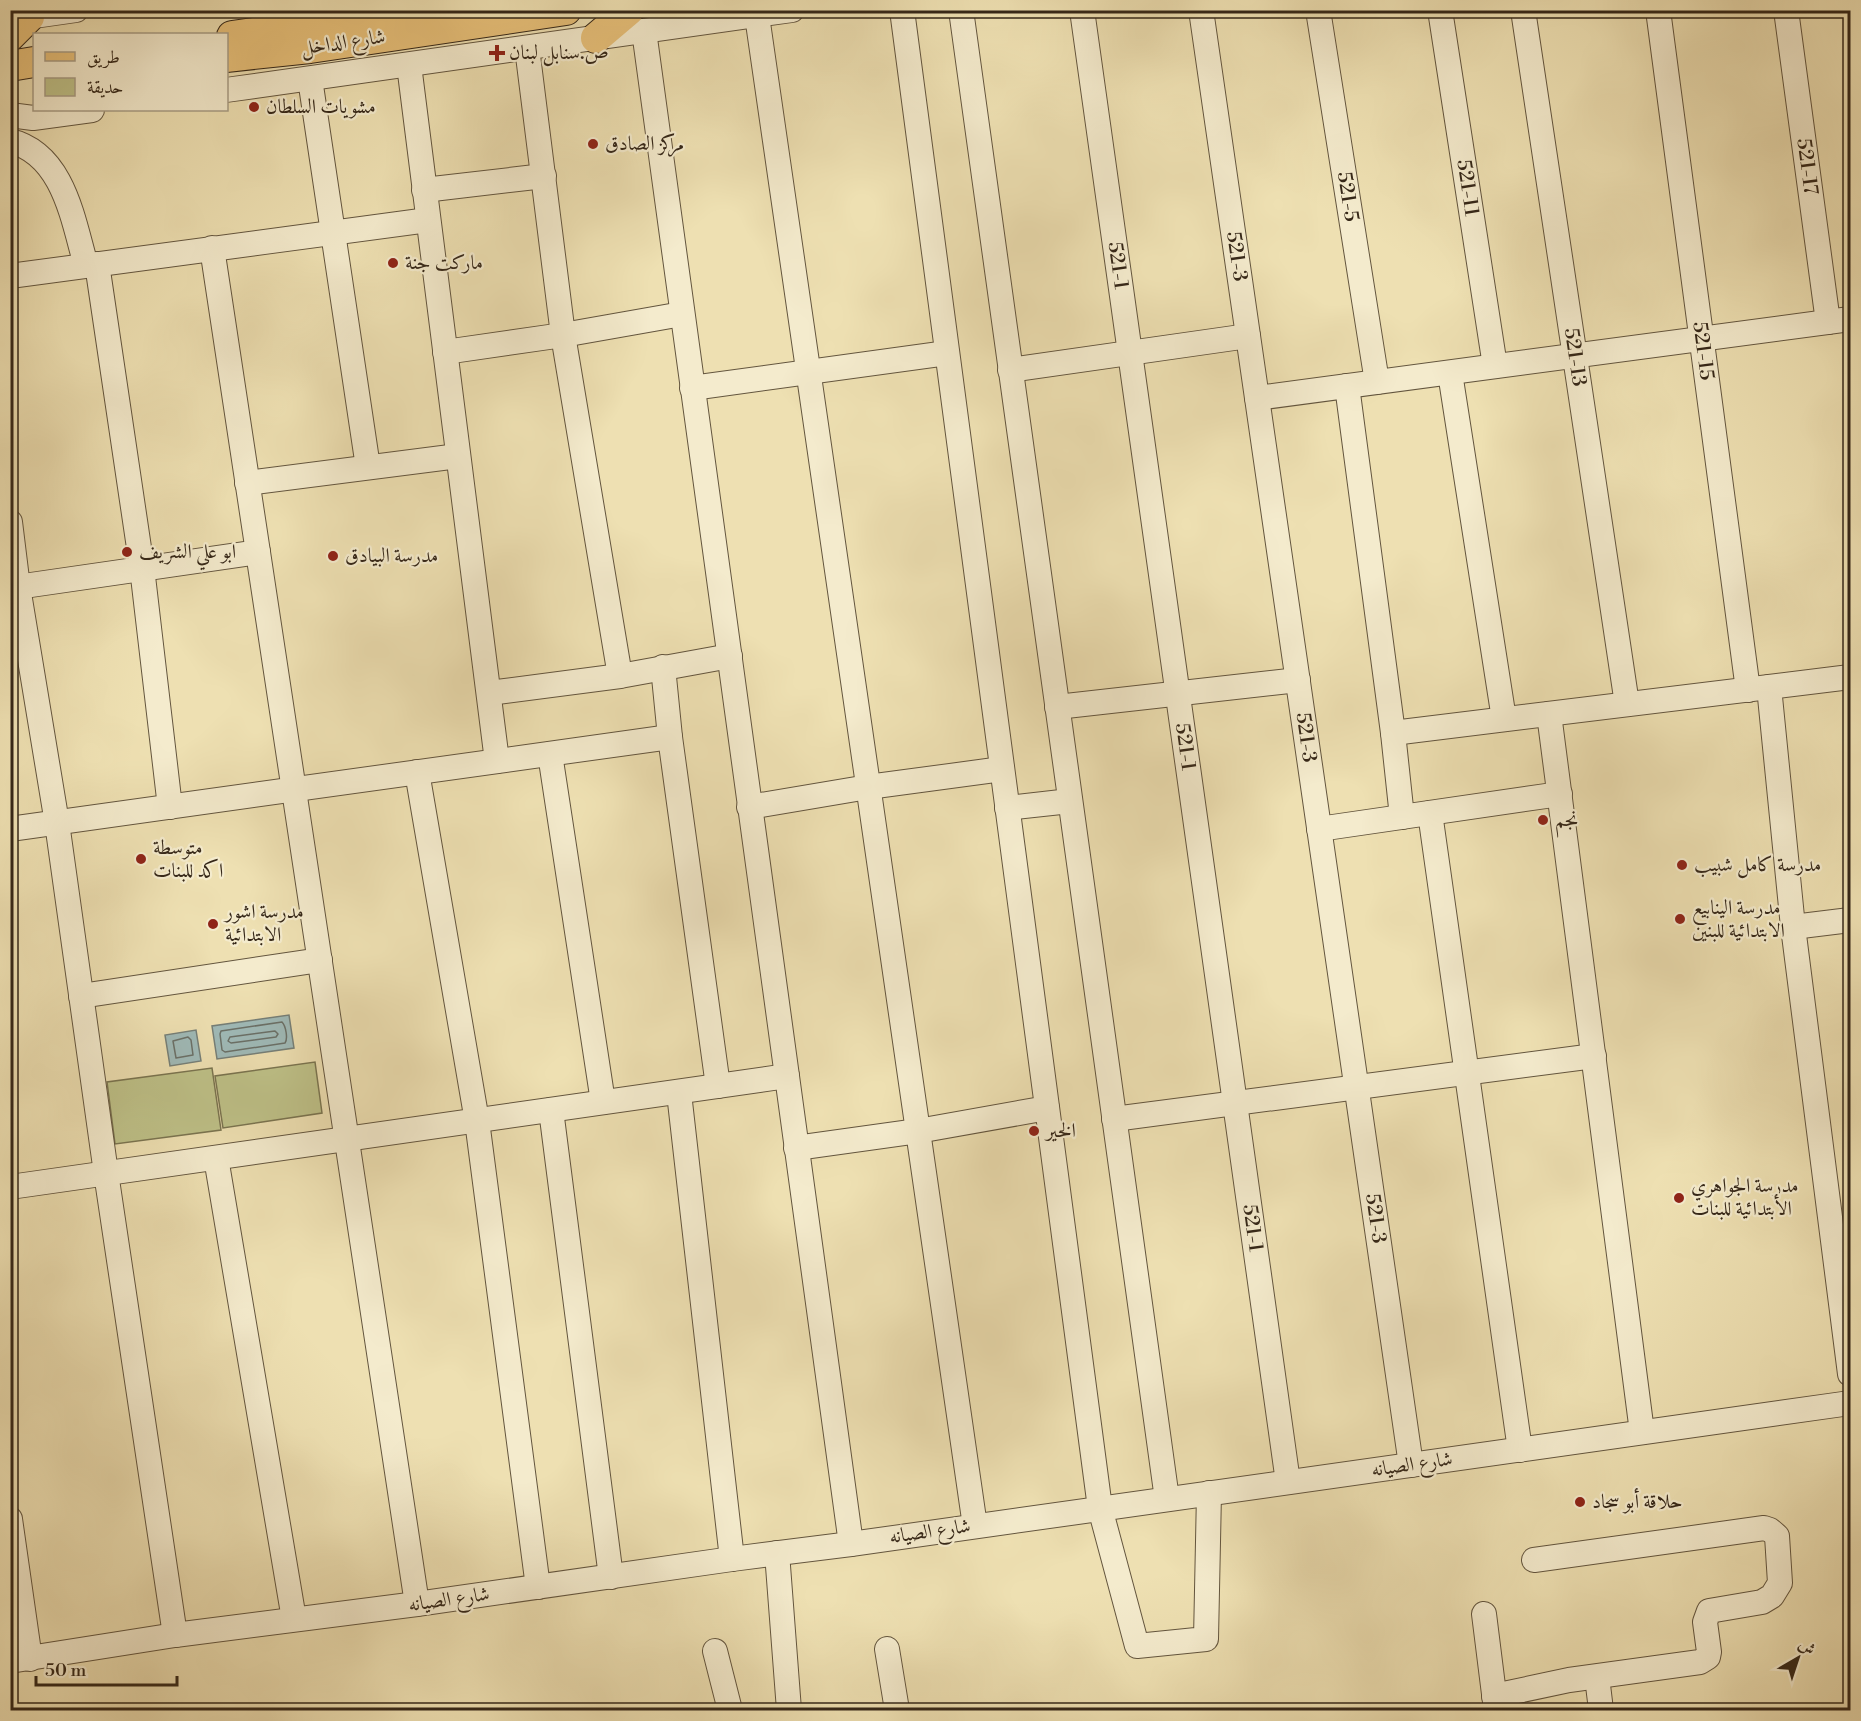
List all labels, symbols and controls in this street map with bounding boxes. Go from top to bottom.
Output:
street label: شارع الداخل [299,25,387,65]
legend [33,33,228,111]
place label: ص.سنابل لبنان [509,41,609,67]
text: طريق [87,46,120,69]
marker: ص.سنابل لبنان [490,46,504,60]
text: حديقة [87,76,123,99]
place label: مشويات السلطان [266,95,376,120]
marker: مشويات السلطان [247,100,261,114]
place label: مركز الصادق [605,132,684,157]
marker: مركز الصادق [586,137,600,151]
street label: 521-17 [1791,137,1823,196]
street label: 521-11 [1451,158,1484,218]
street label: 521-5 [1331,170,1364,223]
street label: 521-3 [1221,230,1253,283]
street label: 521-1 [1102,240,1134,291]
place label: ماركت جنة [405,251,483,276]
marker: ماركت جنة [386,256,400,270]
street label: 521-15 [1687,320,1719,382]
street label: 521-13 [1558,326,1592,388]
place label: ابو علي الشريف [139,540,236,571]
place label: مدرسة البيادق [345,544,438,569]
marker: ابو علي الشريف [120,545,134,559]
marker: مدرسة البيادق [326,549,340,563]
street label: 521-3 [1290,711,1322,764]
street label: 521-1 [1169,721,1201,773]
place label: نجم [1555,808,1578,838]
marker: نجم [1536,813,1550,827]
place label: متوسطة اكد للبنات [153,836,223,884]
marker: متوسطة اكد للبنات [134,852,148,866]
place label: مدرسة كامل شبيب [1694,853,1821,879]
marker: مدرسة كامل شبيب [1675,858,1689,872]
place label: مدرسة الينابيع الابتدائية للبنين [1692,896,1785,944]
place label: مدرسة اشور الابتدائية [223,900,304,948]
marker: مدرسة الينابيع الابتدائية للبنين [1673,912,1687,926]
marker: مدرسة اشور الابتدائية [206,917,220,931]
place label: الخير [1044,1119,1076,1144]
marker: الخير [1027,1124,1041,1138]
place label: مدرسة الجواهري الأبتدائية للبنات [1691,1174,1799,1222]
marker: مدرسة الجواهري الأبتدائية للبنات [1672,1191,1686,1205]
street label: 521-3 [1359,1192,1391,1245]
street label: 521-1 [1237,1203,1268,1254]
street label: شارع الصيانه [1370,1447,1455,1487]
place label: حلاقة أبو سجاد [1592,1487,1683,1515]
marker: حلاقة أبو سجاد [1573,1495,1587,1509]
street label: شارع الصيانه [888,1514,973,1554]
street label: شارع الصيانه [407,1582,492,1622]
north arrow [1768,1628,1828,1688]
text: ش [1794,1634,1819,1660]
scale bar [36,1649,177,1687]
text: 50 m [45,1659,87,1682]

